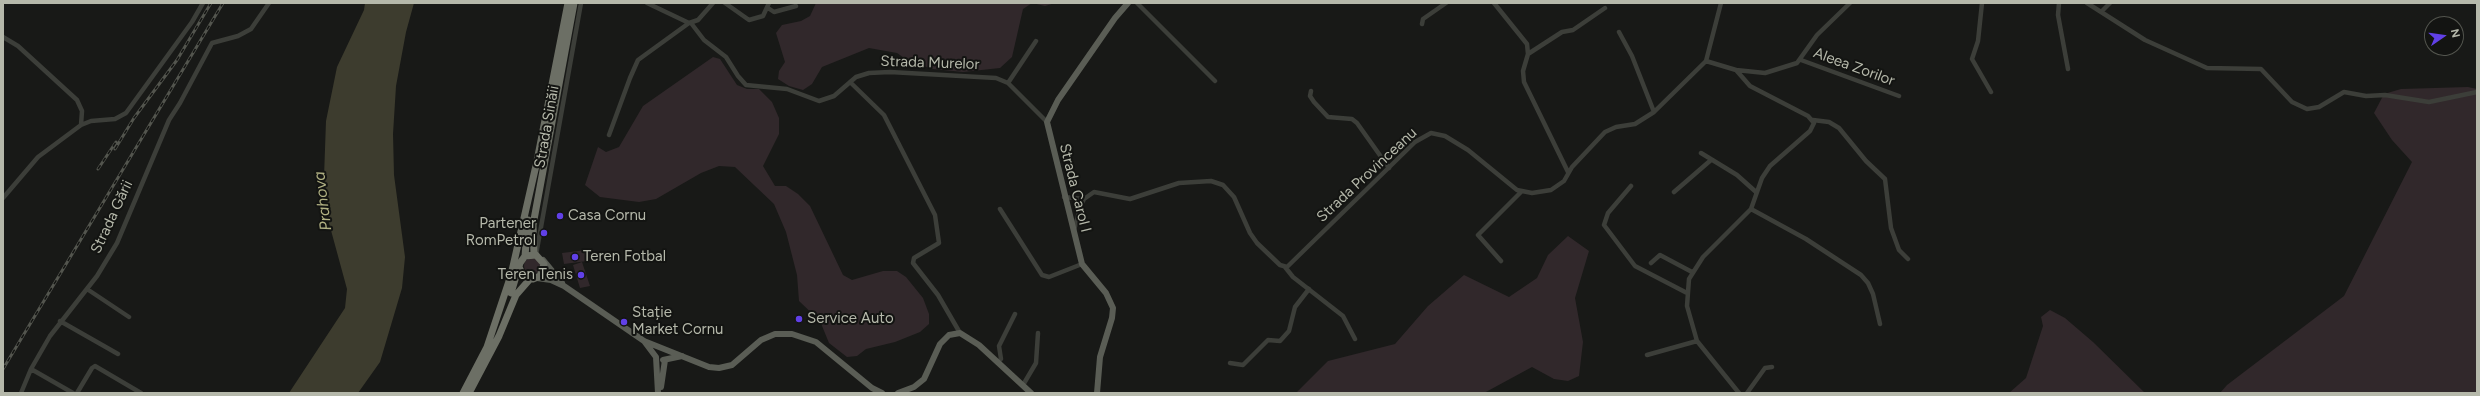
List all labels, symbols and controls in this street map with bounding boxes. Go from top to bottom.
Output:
north arrow [2424,16,2464,56]
text: N [2448,28,2462,39]
street label: Aleea Zorilor [1811,44,1897,90]
street label: Strada Murelor [880,52,980,74]
street label: Strada Sinăii [531,84,563,170]
street label: Strada Provinceanu [1313,124,1421,226]
street label: Strada Carol I [1055,142,1095,234]
water label: Prahova [310,170,336,232]
street label: Strada Gării [87,177,137,257]
place label: Casa Cornu [568,207,646,225]
marker: Casa Cornu [555,211,565,221]
place label: Partener RomPetrol [466,215,536,250]
marker: Partener RomPetrol [539,228,549,238]
place label: Teren Fotbal [583,248,666,266]
marker: Teren Fotbal [570,252,580,262]
place label: Teren Tenis [498,266,573,284]
marker: Teren Tenis [576,270,586,280]
place label: Stație Market Cornu [632,304,723,339]
place label: Service Auto [807,310,894,328]
marker: Service Auto [794,314,804,324]
marker: Stație Market Cornu [619,317,629,327]

